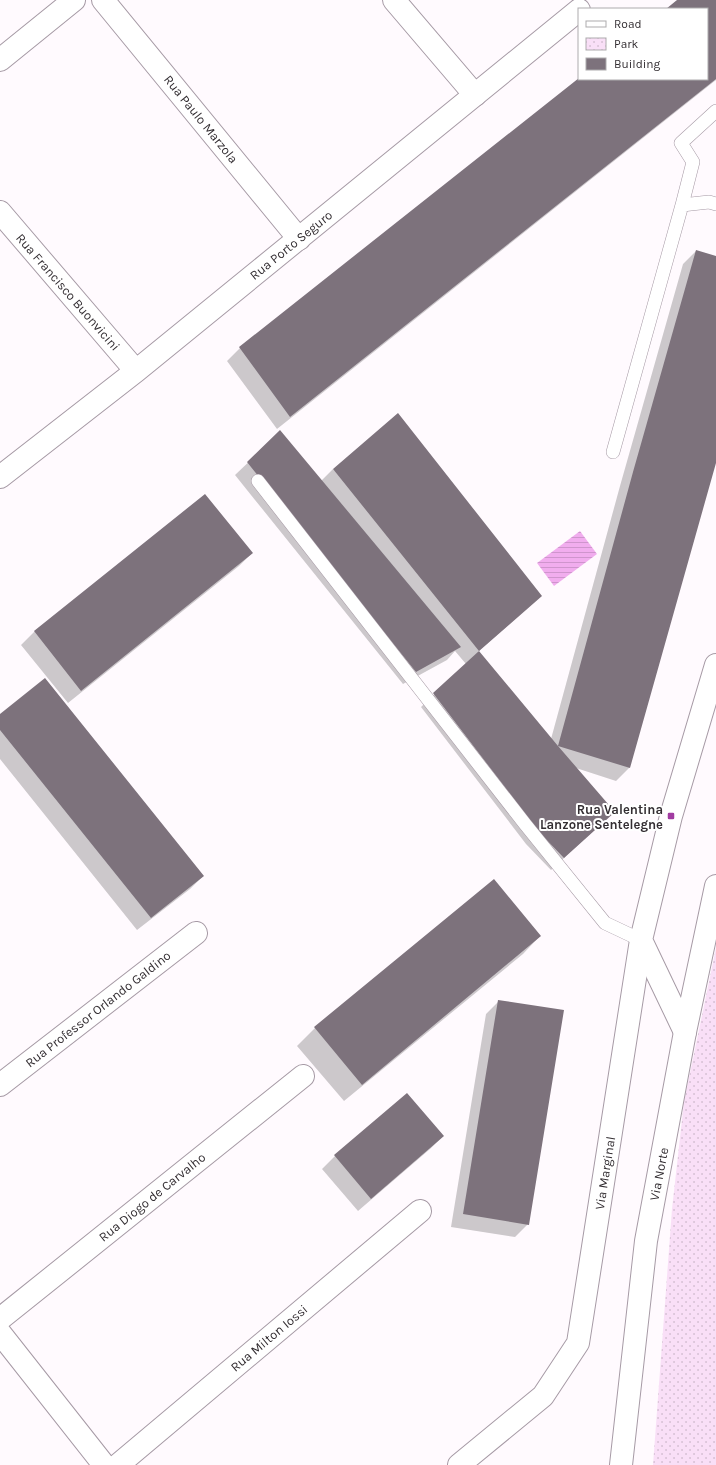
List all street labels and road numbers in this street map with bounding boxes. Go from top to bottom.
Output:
street label: Rua Paulo Marzola [161,72,241,166]
street label: Rua Porto Seguro [247,207,335,283]
street label: Rua Francisco Buonvicini [13,230,123,354]
street label: Rua Professor Orlando Galdino [22,948,174,1070]
street label: Via Marginal [592,1135,618,1211]
street label: Via Norte [647,1146,672,1202]
street label: Rua Diogo de Carvalho [96,1149,208,1245]
street label: Rua Milton Iossi [227,1301,311,1375]

